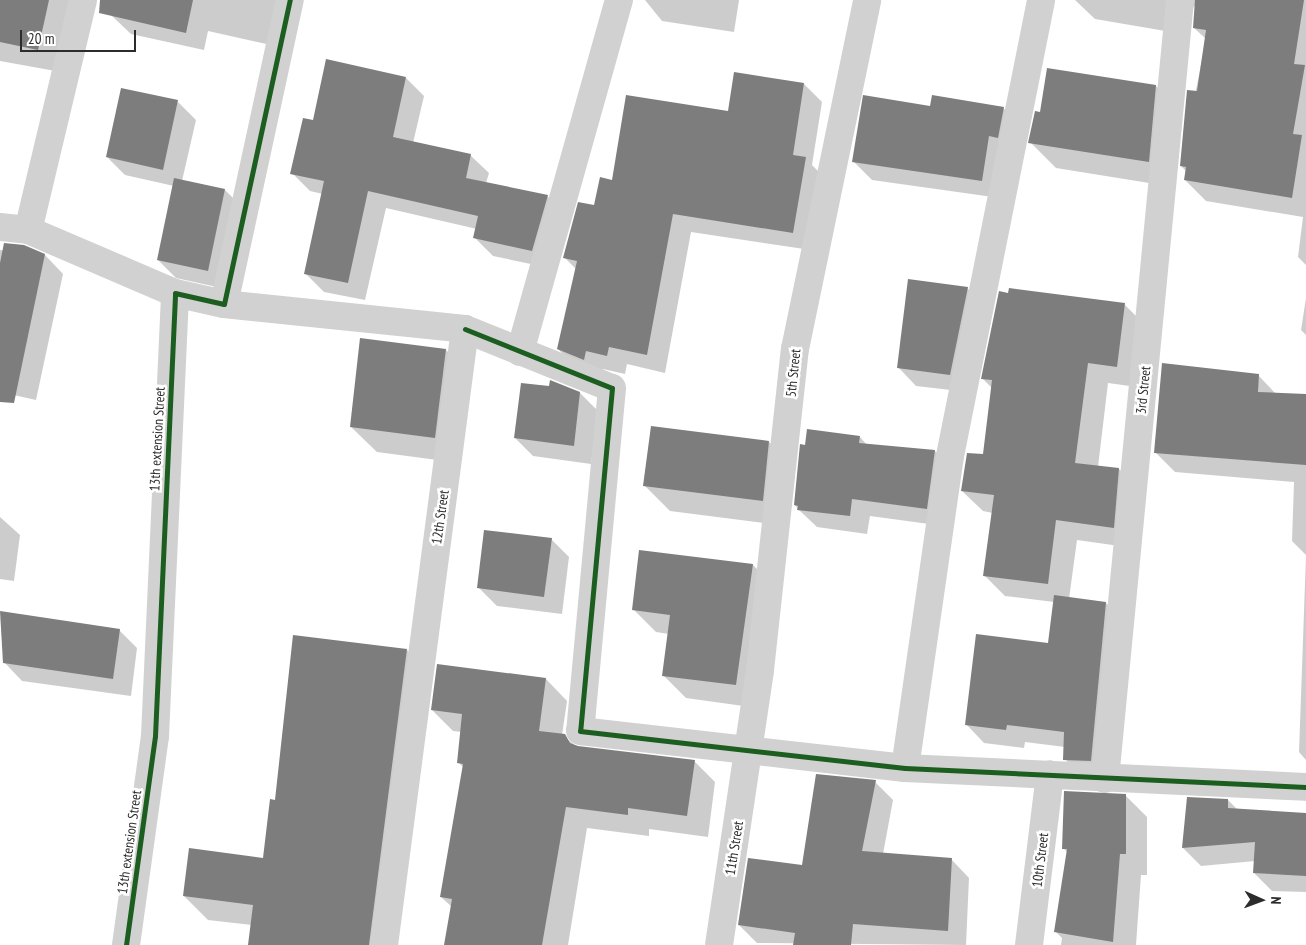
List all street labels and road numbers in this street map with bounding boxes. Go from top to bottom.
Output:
street label: 5th Street [782,348,804,398]
street label: 3rd Street [1132,365,1154,415]
street label: 13th extension Street [146,386,168,492]
street label: 12th Street [428,489,452,545]
street label: 13th extension Street [113,789,145,895]
street label: 11th Street [721,820,747,876]
street label: 10th Street [1028,832,1052,888]

